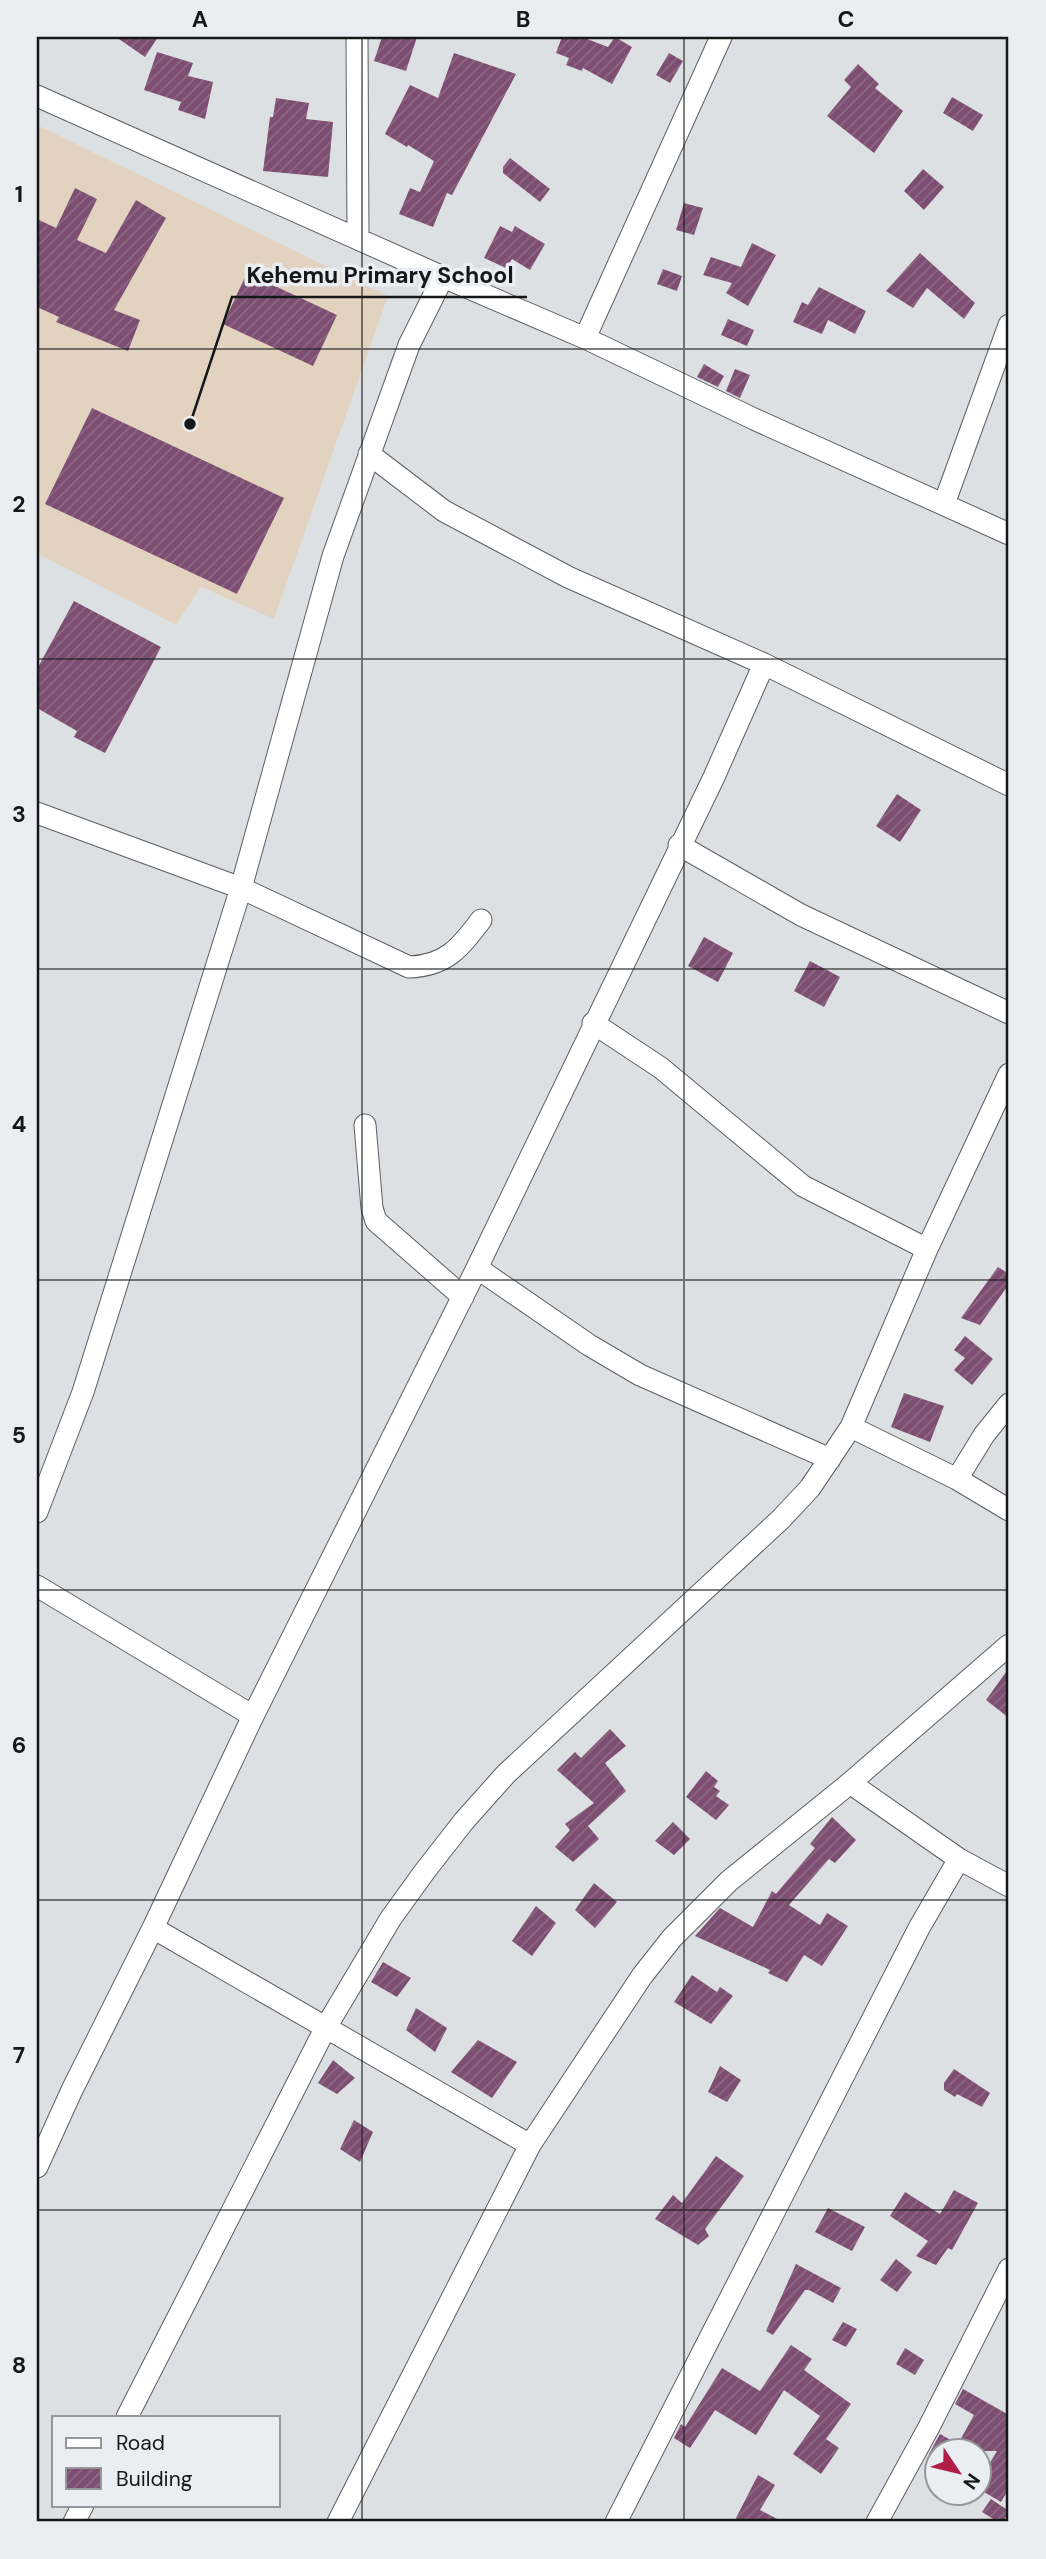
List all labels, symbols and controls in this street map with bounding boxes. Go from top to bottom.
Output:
text: A [192,4,208,34]
text: B [516,4,530,34]
text: C [838,4,854,34]
text: 1 [15,179,23,209]
callout: Kehemu Primary School [232,253,527,297]
text: Kehemu Primary School [246,260,514,290]
text: 2 [12,489,26,519]
text: 3 [12,799,26,829]
text: 4 [12,1109,27,1139]
text: 5 [12,1420,26,1450]
text: 6 [12,1730,26,1760]
text: 7 [13,2040,25,2070]
text: 8 [12,2350,26,2380]
legend [52,2416,280,2506]
text: Road [116,2429,165,2457]
north arrow [923,2436,993,2506]
text: Building [116,2465,193,2493]
text: N [957,2469,986,2494]

